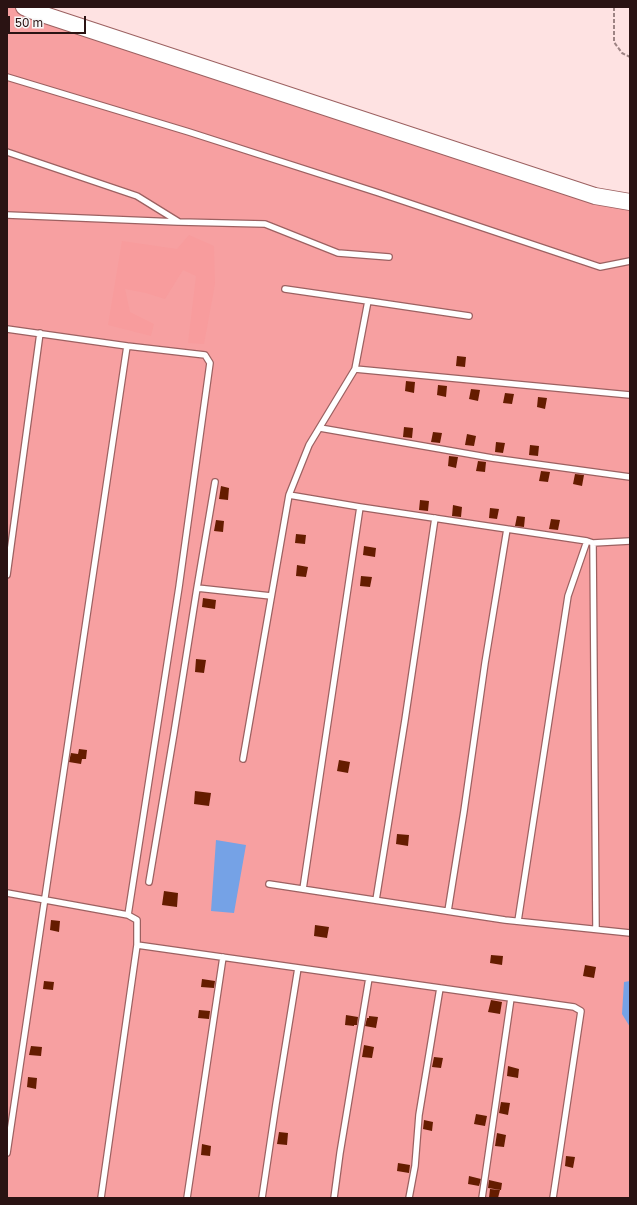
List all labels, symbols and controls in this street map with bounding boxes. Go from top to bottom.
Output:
scale bar [10,8,88,34]
text: 50 m [15,15,43,30]

